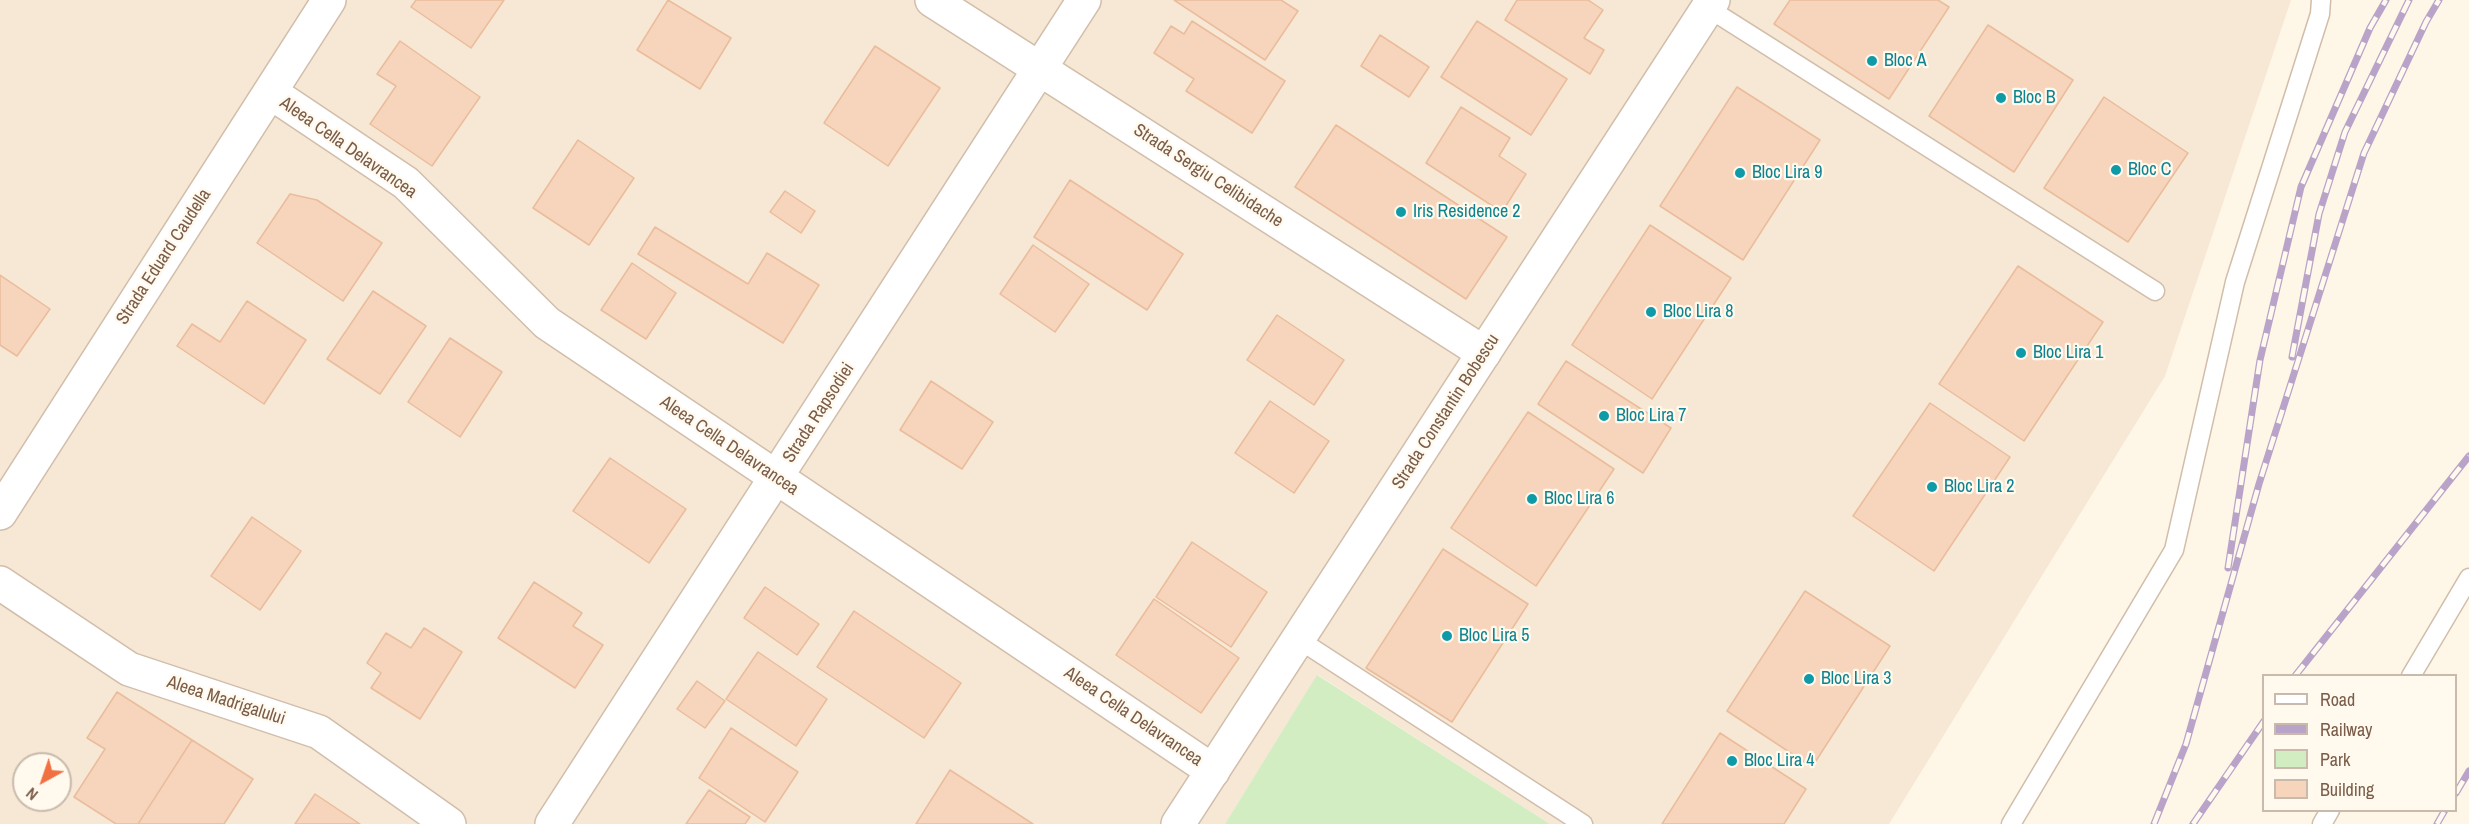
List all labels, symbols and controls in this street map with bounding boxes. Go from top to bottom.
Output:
place label: Bloc A [1884,50,1927,72]
marker: Bloc A [1865,54,1879,68]
place label: Bloc B [2013,87,2056,109]
marker: Bloc B [1994,91,2008,105]
street label: Aleea Cella Delavrancea [275,93,421,203]
street label: Strada Sergiu Celibidache [1129,120,1287,232]
place label: Bloc C [2128,159,2171,181]
place label: Bloc Lira 9 [1752,162,1823,184]
marker: Bloc C [2109,163,2123,177]
marker: Bloc Lira 9 [1733,166,1747,180]
street label: Strada Eduard Caudella [112,185,216,329]
place label: Iris Residence 2 [1413,201,1520,223]
marker: Iris Residence 2 [1394,205,1408,219]
place label: Bloc Lira 8 [1663,301,1734,323]
marker: Bloc Lira 8 [1644,305,1658,319]
street label: Strada Constantin Bobescu [1388,330,1504,494]
place label: Bloc Lira 1 [2033,342,2104,364]
marker: Bloc Lira 1 [2014,346,2028,360]
street label: Strada Rapsodiei [779,359,859,467]
street label: Aleea Cella Delavrancea [656,392,802,500]
place label: Bloc Lira 7 [1616,405,1687,427]
marker: Bloc Lira 7 [1597,409,1611,423]
place label: Bloc Lira 2 [1944,476,2015,498]
marker: Bloc Lira 2 [1925,480,1939,494]
place label: Bloc Lira 6 [1544,488,1615,510]
marker: Bloc Lira 6 [1525,492,1539,506]
place label: Bloc Lira 5 [1459,625,1530,647]
marker: Bloc Lira 5 [1440,629,1454,643]
street label: Aleea Cella Delavrancea [1060,663,1206,771]
place label: Bloc Lira 3 [1821,668,1892,690]
street label: Aleea Madrigalului [164,672,288,730]
marker: Bloc Lira 3 [1802,672,1816,686]
legend [2262,674,2457,812]
text: Road [2320,687,2355,712]
text: Railway [2320,717,2373,742]
text: Park [2320,747,2350,772]
place label: Bloc Lira 4 [1744,750,1815,772]
north arrow [12,752,72,812]
marker: Bloc Lira 4 [1725,754,1739,768]
text: Building [2320,777,2374,802]
text: N [21,783,42,806]

